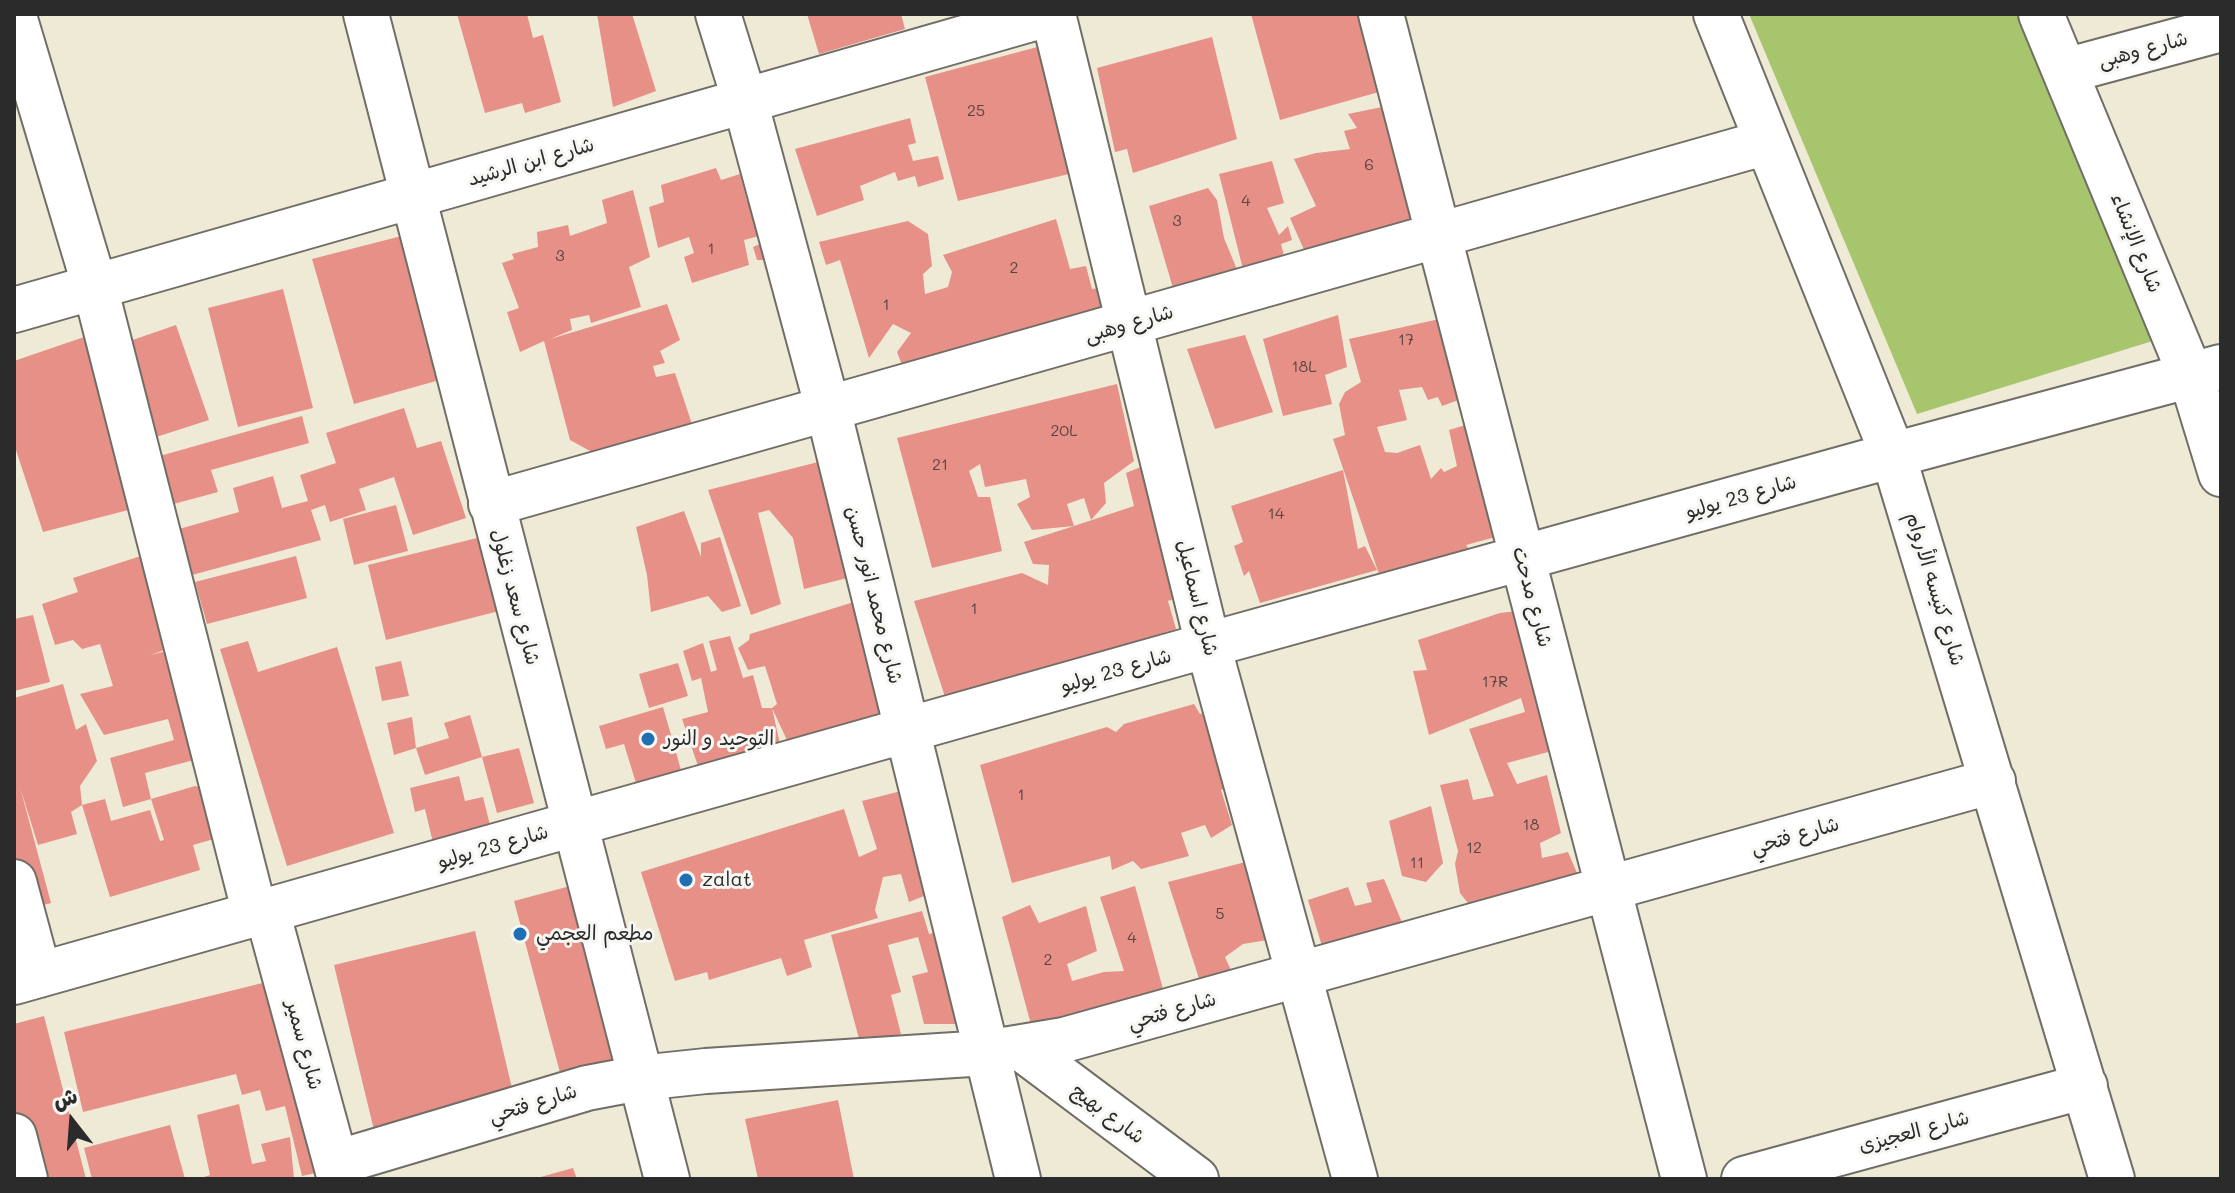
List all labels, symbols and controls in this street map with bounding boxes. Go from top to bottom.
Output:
street label: شارع وهبى [2096,27,2190,73]
house number: 25 [967,101,985,121]
street label: شارع ابن الرشيد [465,133,597,191]
house number: 6 [1364,155,1374,175]
street label: شارع الإنشاء [2105,190,2167,296]
house number: 4 [1241,191,1251,211]
house number: 3 [1172,211,1182,231]
house number: 1 [707,239,715,259]
house number: 3 [555,246,565,266]
house number: 2 [1010,258,1018,278]
house number: 1 [882,295,890,315]
street label: شارع وهبى [1082,300,1176,348]
house number: 17 [1398,330,1414,350]
house number: 18L [1291,357,1317,377]
house number: 20L [1050,421,1078,441]
house number: 21 [932,455,948,475]
street label: شارع 23 يوليو [1683,470,1799,524]
street label: شارع محمد انور حسن [840,504,908,686]
house number: 14 [1268,504,1284,524]
street label: شارع كنيسه الأروام [1900,509,1970,669]
street label: شارع سعد زغلول [485,526,545,668]
street label: شارع اسماعيل [1171,537,1223,659]
street label: شارع مدحت [1507,544,1557,650]
house number: 1 [970,599,978,619]
street label: شارع 23 يوليو [1058,644,1174,698]
house number: 17R [1482,672,1508,692]
place label: التوحيد و النور [664,727,774,751]
marker: التوحيد و النور [639,730,657,748]
house number: 1 [1017,785,1025,805]
street label: شارع فتحي [1748,812,1842,860]
house number: 18 [1523,815,1539,835]
street label: شارع 23 يوليو [435,820,551,874]
house number: 12 [1466,838,1482,858]
house number: 11 [1410,853,1424,873]
place label: zalat [702,868,752,892]
marker: zalat [677,871,695,889]
house number: 5 [1215,904,1225,924]
place label: مطعم العجمي [536,922,654,946]
marker: مطعم العجمي [511,925,529,943]
house number: 4 [1127,928,1137,948]
house number: 2 [1044,950,1052,970]
street label: شارع فتحي [1125,987,1219,1035]
street label: شارع سمير [281,997,327,1093]
street label: شارع فتحي [486,1079,580,1129]
street label: شارع بهيج [1067,1079,1149,1149]
text: ش [49,1080,81,1115]
north arrow [32,1081,112,1161]
street label: شارع العجيزى [1856,1106,1972,1158]

